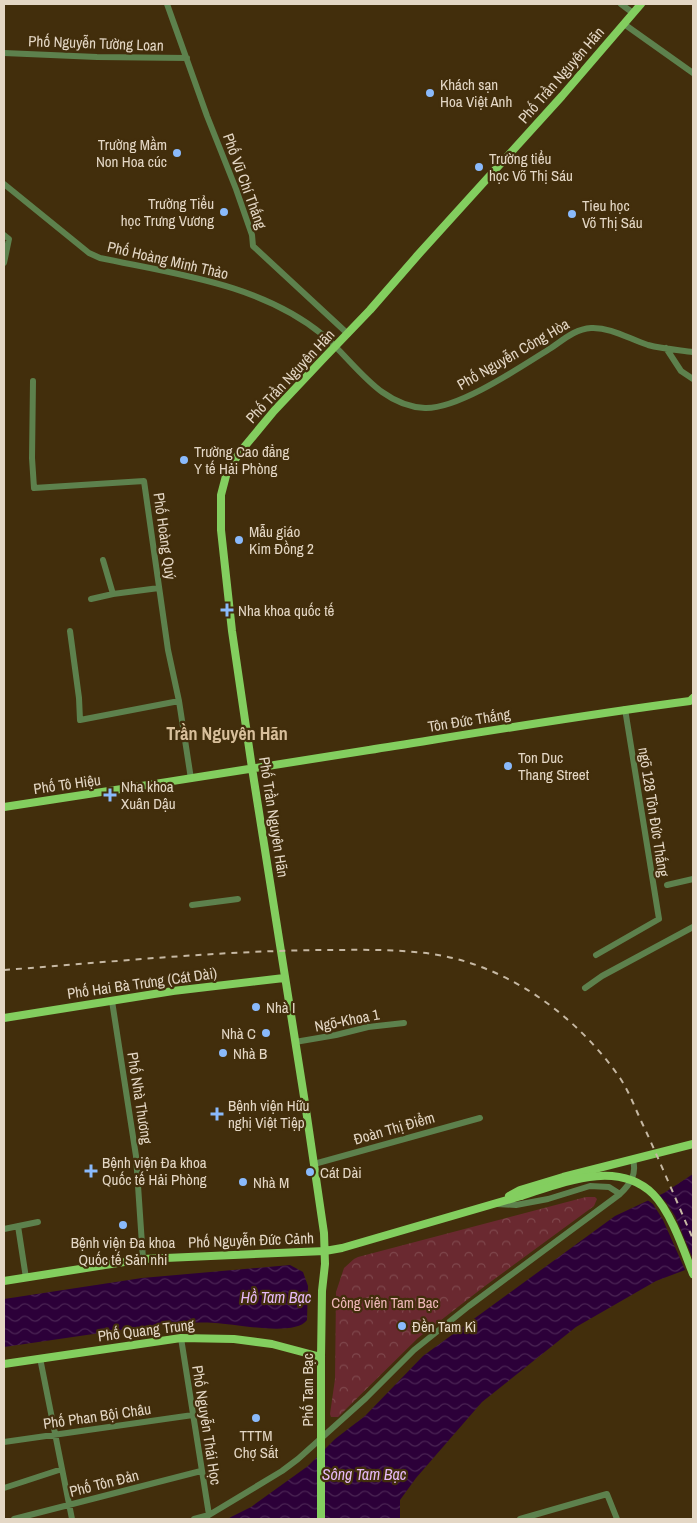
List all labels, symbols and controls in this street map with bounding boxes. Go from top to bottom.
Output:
street label: Phố Trần Nguyên Hãn [513,22,609,128]
street label: Phố Nguyễn Tường Loan [28,30,164,56]
place label: Khách sạn Hoa Việt Anh [440,74,512,112]
marker: Khách sạn Hoa Việt Anh [424,87,436,99]
street label: Phố Vũ Chí Thắng [218,130,272,232]
place label: Trường Mầm Non Hoa cúc [96,134,167,172]
marker: Trường Mầm Non Hoa cúc [171,147,183,159]
place label: Trường tiểu học Võ Thị Sáu [489,148,573,186]
marker: Trường tiểu học Võ Thị Sáu [473,161,485,173]
place label: Trường Tiểu học Trưng Vương [121,193,214,231]
place label: Tieu học Võ Thị Sáu [582,195,643,233]
marker: Trường Tiểu học Trưng Vương [218,206,230,218]
marker: Tieu học Võ Thị Sáu [566,208,578,220]
street label: Phố Hoàng Minh Thảo [105,236,231,284]
street label: Phố Nguyễn Công Hòa [453,313,573,395]
street label: Phố Trần Nguyên Hãn [241,324,339,428]
place label: Trường Cao đẳng Y tế Hải Phòng [194,441,289,479]
marker: Trường Cao đẳng Y tế Hải Phòng [178,454,190,466]
street label: Phố Hoàng Quý [149,491,182,582]
place label: Mẫu giáo Kim Đồng 2 [249,521,314,559]
marker: Mẫu giáo Kim Đồng 2 [233,534,245,546]
place label: Nha khoa quốc tế [238,600,335,621]
marker: Nha khoa quốc tế [220,603,234,617]
street label: Tôn Đức Thắng [426,703,512,737]
district label: Trần Nguyên Hãn [166,721,288,746]
street label: ngõ 128 Tôn Đức Thắng [633,746,675,878]
place label: Ton Duc Thang Street [518,747,590,785]
street label: Phố Trần Nguyên Hãn [254,755,294,879]
marker: Ton Duc Thang Street [502,760,514,772]
street label: Phố Tô Hiệu [32,769,102,799]
place label: Nha khoa Xuân Dậu [121,776,176,814]
marker: Nha khoa Xuân Dậu [103,788,117,802]
street label: Phố Hai Bà Trưng (Cát Dài) [66,962,218,1004]
place label: Nhà I [266,997,295,1018]
marker: Nhà I [250,1001,262,1013]
street label: Ngõ-Khoa 1 [313,1003,381,1037]
place label: Nhà C [221,1023,256,1044]
marker: Nhà C [260,1027,272,1039]
place label: Nhà B [233,1043,267,1064]
marker: Nhà B [217,1047,229,1059]
street label: Phố Nhà Thương [122,1051,158,1146]
place label: Bệnh viện Hữu nghị Việt Tiệp [228,1095,309,1133]
street label: Đoàn Thị Điểm [351,1106,437,1150]
marker: Bệnh viện Hữu nghị Việt Tiệp [210,1107,224,1121]
place label: Bệnh viện Đa khoa Quốc tế Hải Phòng [102,1152,207,1190]
place label: Cát Dài [320,1162,362,1183]
marker: Bệnh viện Đa khoa Quốc tế Hải Phòng [84,1164,98,1178]
marker: Cát Dài [304,1166,316,1178]
place label: Nhà M [253,1172,289,1193]
marker: Nhà M [237,1176,249,1188]
marker: Bệnh viện Đa khoa Quốc tế Sản nhi [117,1219,129,1231]
street label: Phố Nguyễn Đức Cảnh [188,1227,314,1253]
place label: Bệnh viện Đa khoa Quốc tế Sản nhi [71,1232,175,1270]
water label: Hồ Tam Bạc [241,1286,312,1308]
park label: Công viên Tam Bạc [331,1292,439,1313]
street label: Phố Quang Trung [97,1314,196,1346]
place label: Đền Tam Kì [412,1316,476,1337]
marker: Đền Tam Kì [396,1320,408,1332]
street label: Phố Tam Bạc [297,1353,318,1427]
street label: Phố Nguyễn Thái Học [187,1364,227,1486]
street label: Phố Phan Bội Châu [42,1398,152,1434]
marker: TTTM Chợ Sắt [250,1412,262,1424]
place label: TTTM Chợ Sắt [234,1425,279,1463]
water label: Sông Tam Bạc [322,1463,407,1485]
street label: Phố Tôn Đản [67,1464,141,1502]

